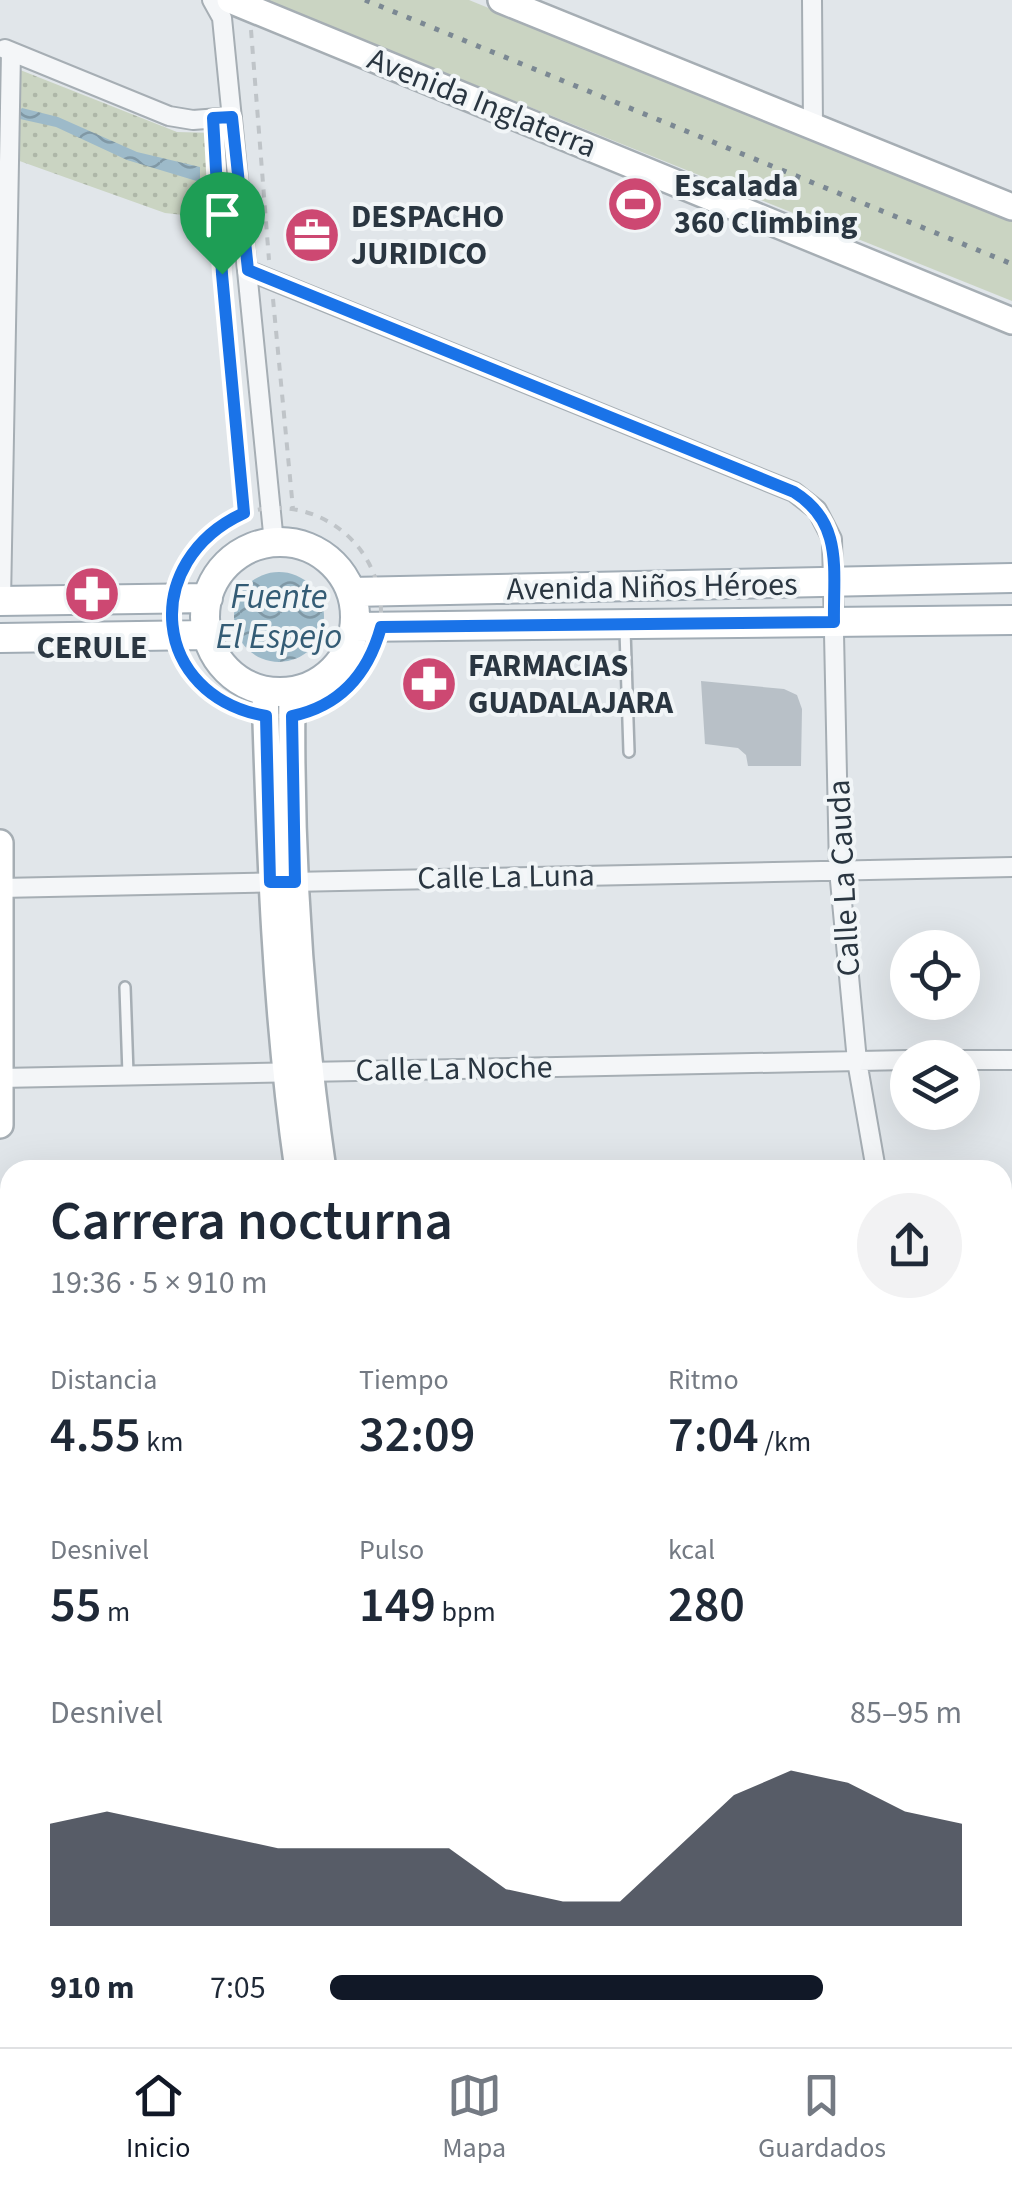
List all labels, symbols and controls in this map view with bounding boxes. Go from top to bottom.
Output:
street label: Avenida Inglaterra [361,36,603,170]
place label: Escalada 360 Climbing [674,163,858,246]
pin [180,172,265,275]
sports icon: Escalada 360 Climbing [605,174,665,234]
icon: arrive [195,187,250,242]
place label: DESPACHO JURIDICO [351,194,504,277]
office icon: DESPACHO JURIDICO [282,205,342,265]
street label: Avenida Niños Héroes [506,561,798,613]
pharmacy icon: CERULE [62,564,122,624]
water label: Fuente El Espejo [216,572,342,662]
place label: CERULE [36,625,148,671]
place label: FARMACIAS GUADALAJARA [468,643,674,726]
pharmacy icon: FARMACIAS GUADALAJARA [399,654,459,714]
street label: Calle La Cauda [816,779,872,977]
street label: Calle La Luna [417,852,595,902]
map controls [890,930,980,1130]
button: locate [890,930,980,1020]
button: layers [890,1040,980,1130]
street label: Calle La Noche [355,1044,553,1094]
text: Carrera nocturna [50,1183,453,1261]
button: share [857,1193,962,1298]
text: 19:36 · 5 × 910 m [50,1260,268,1306]
text: Distancia [50,1360,157,1400]
text: Tiempo [359,1360,449,1400]
text: Ritmo [668,1360,739,1400]
text: 4.55 [50,1400,141,1471]
text: 32:09 [359,1400,475,1471]
text: 7:04 [668,1400,759,1471]
text: km [141,1422,183,1462]
text: /km [759,1422,811,1462]
text: Desnivel [50,1530,149,1570]
text: Pulso [359,1530,424,1570]
text: kcal [668,1530,715,1570]
text: 55 [50,1570,101,1641]
text: 149 [359,1570,436,1641]
text: 280 [668,1570,745,1641]
text: m [101,1592,130,1632]
text: bpm [436,1592,496,1632]
text: Desnivel [50,1690,163,1736]
text: 85–95 m [850,1690,962,1736]
text: 910 m [50,1965,135,2011]
text: 7:05 [210,1965,266,2011]
tab: Inicio [126,2068,190,2168]
tab: Mapa [442,2068,506,2168]
tab: Guardados [758,2068,886,2168]

